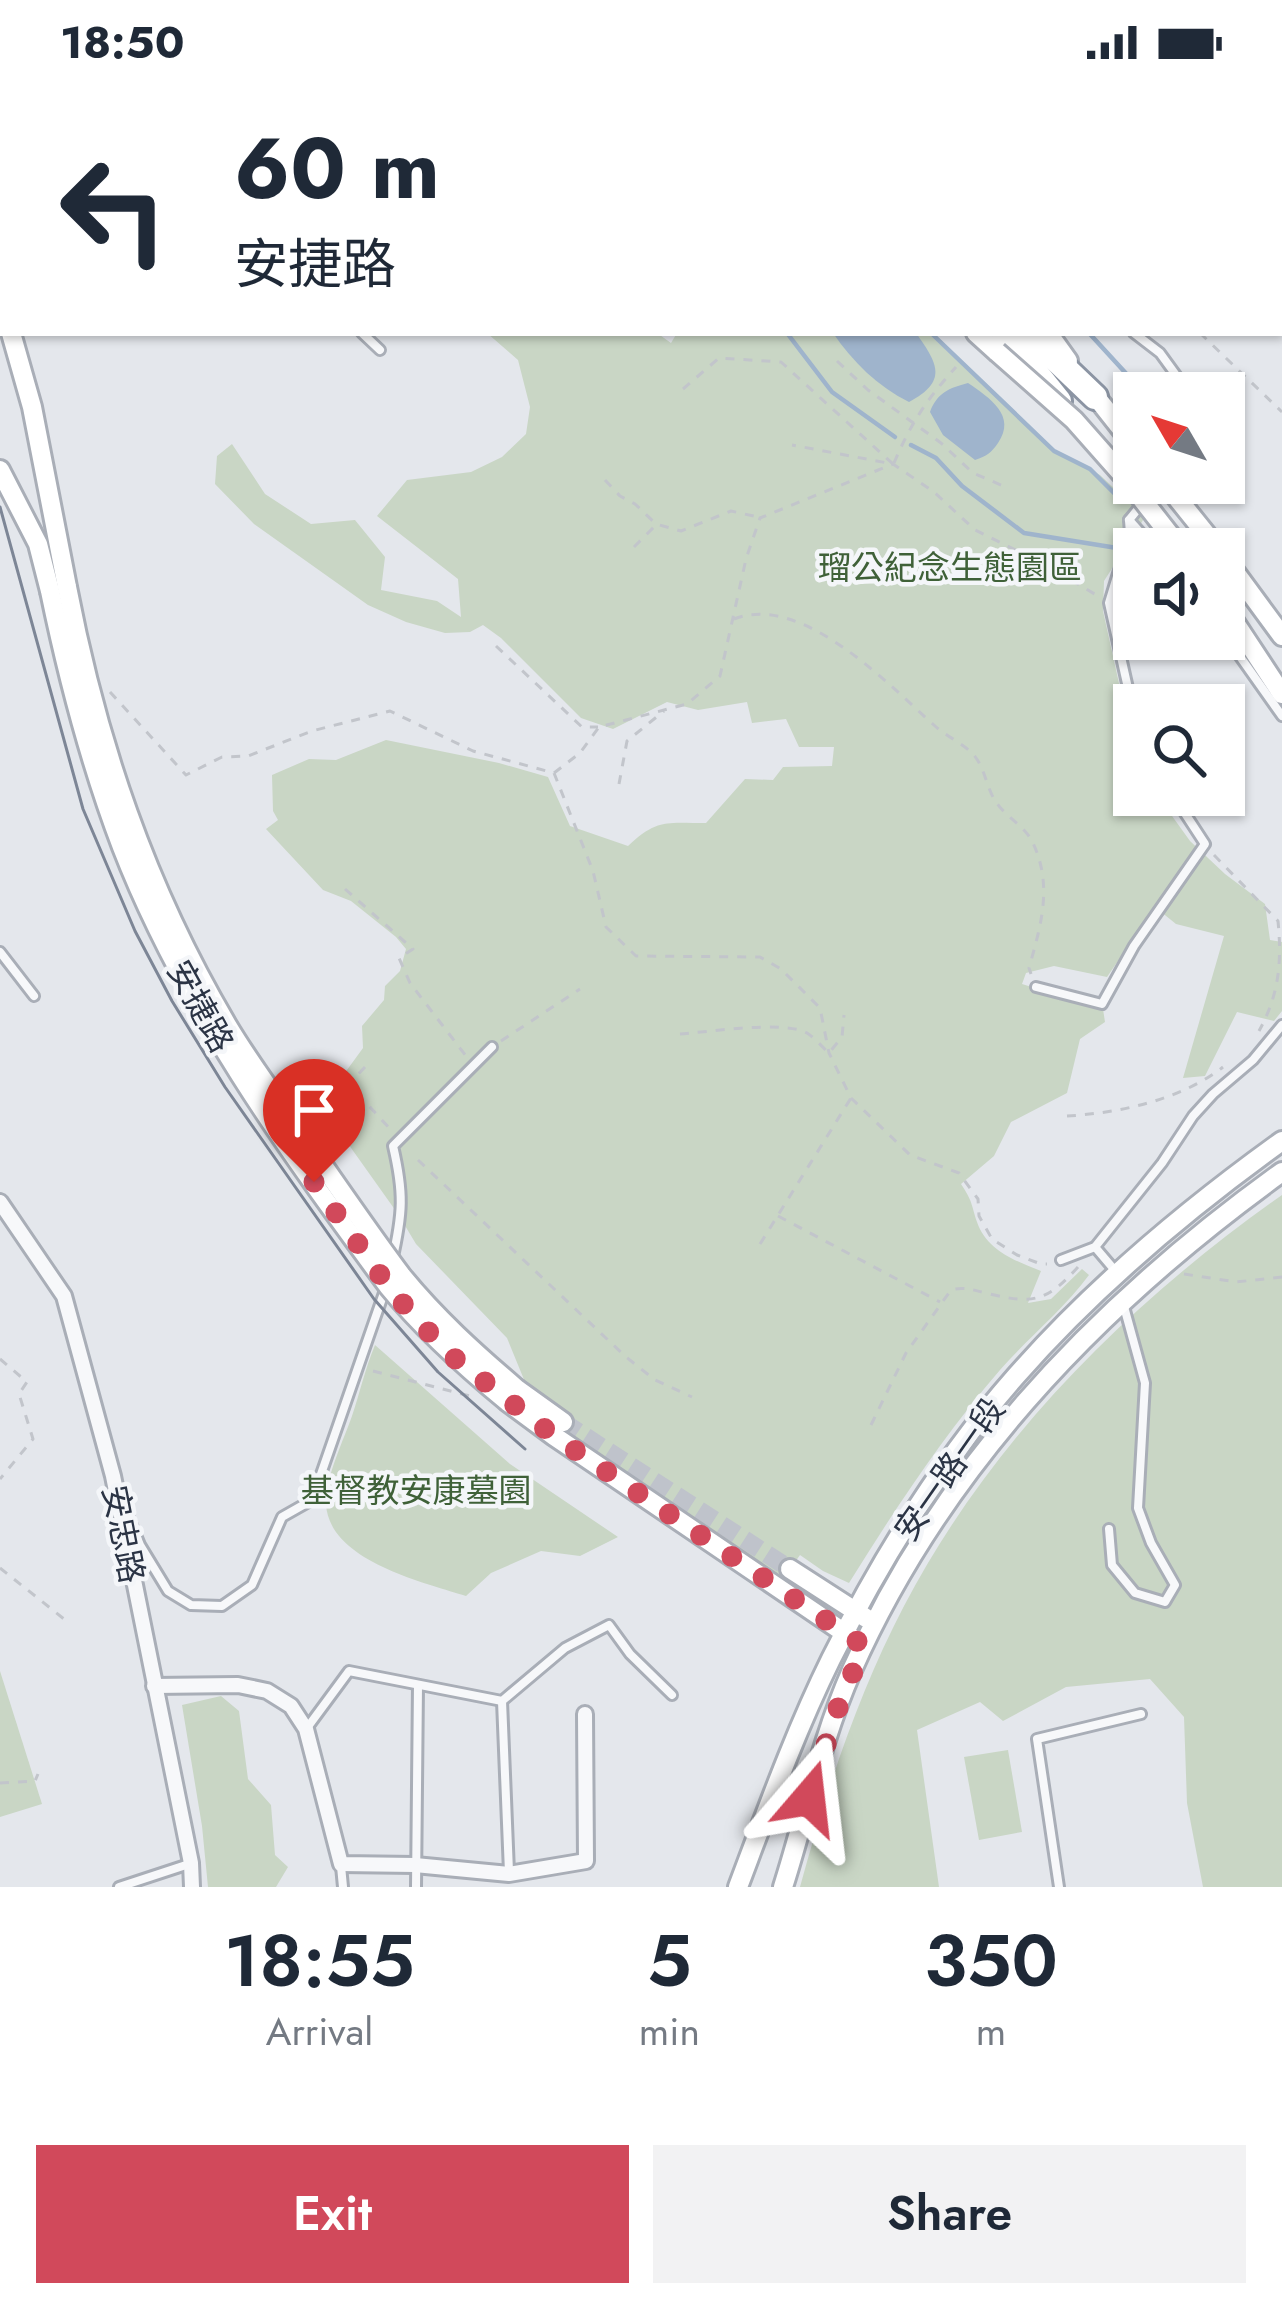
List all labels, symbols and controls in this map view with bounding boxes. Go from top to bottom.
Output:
text: 18:50 [60,10,184,75]
text: 60 m [234,108,440,230]
icon: left [36,132,192,288]
text: 安捷路 [234,225,396,303]
north arrow [1113,372,1245,504]
map controls [1113,372,1245,816]
button: sound [1113,528,1245,660]
park label: 瑠公紀念生態園區 [818,544,1082,591]
button: search [1113,684,1245,816]
street label: 安捷路 [156,952,245,1061]
pin [263,1059,365,1182]
icon: arrive [281,1077,347,1143]
street label: 安一路一段 [883,1388,1016,1550]
park label: 基督教安康墓園 [301,1467,532,1514]
street label: 安忠路 [91,1481,156,1587]
position arrow [746,1735,872,1861]
text: 18:55 [224,1909,415,2013]
text: 5 [647,1909,692,2013]
text: 350 [924,1909,1058,2013]
text: Arrival [266,2003,373,2060]
text: min [639,2003,700,2060]
text: m [976,2003,1006,2060]
button: Exit [36,2145,629,2283]
button: Share [653,2145,1246,2283]

